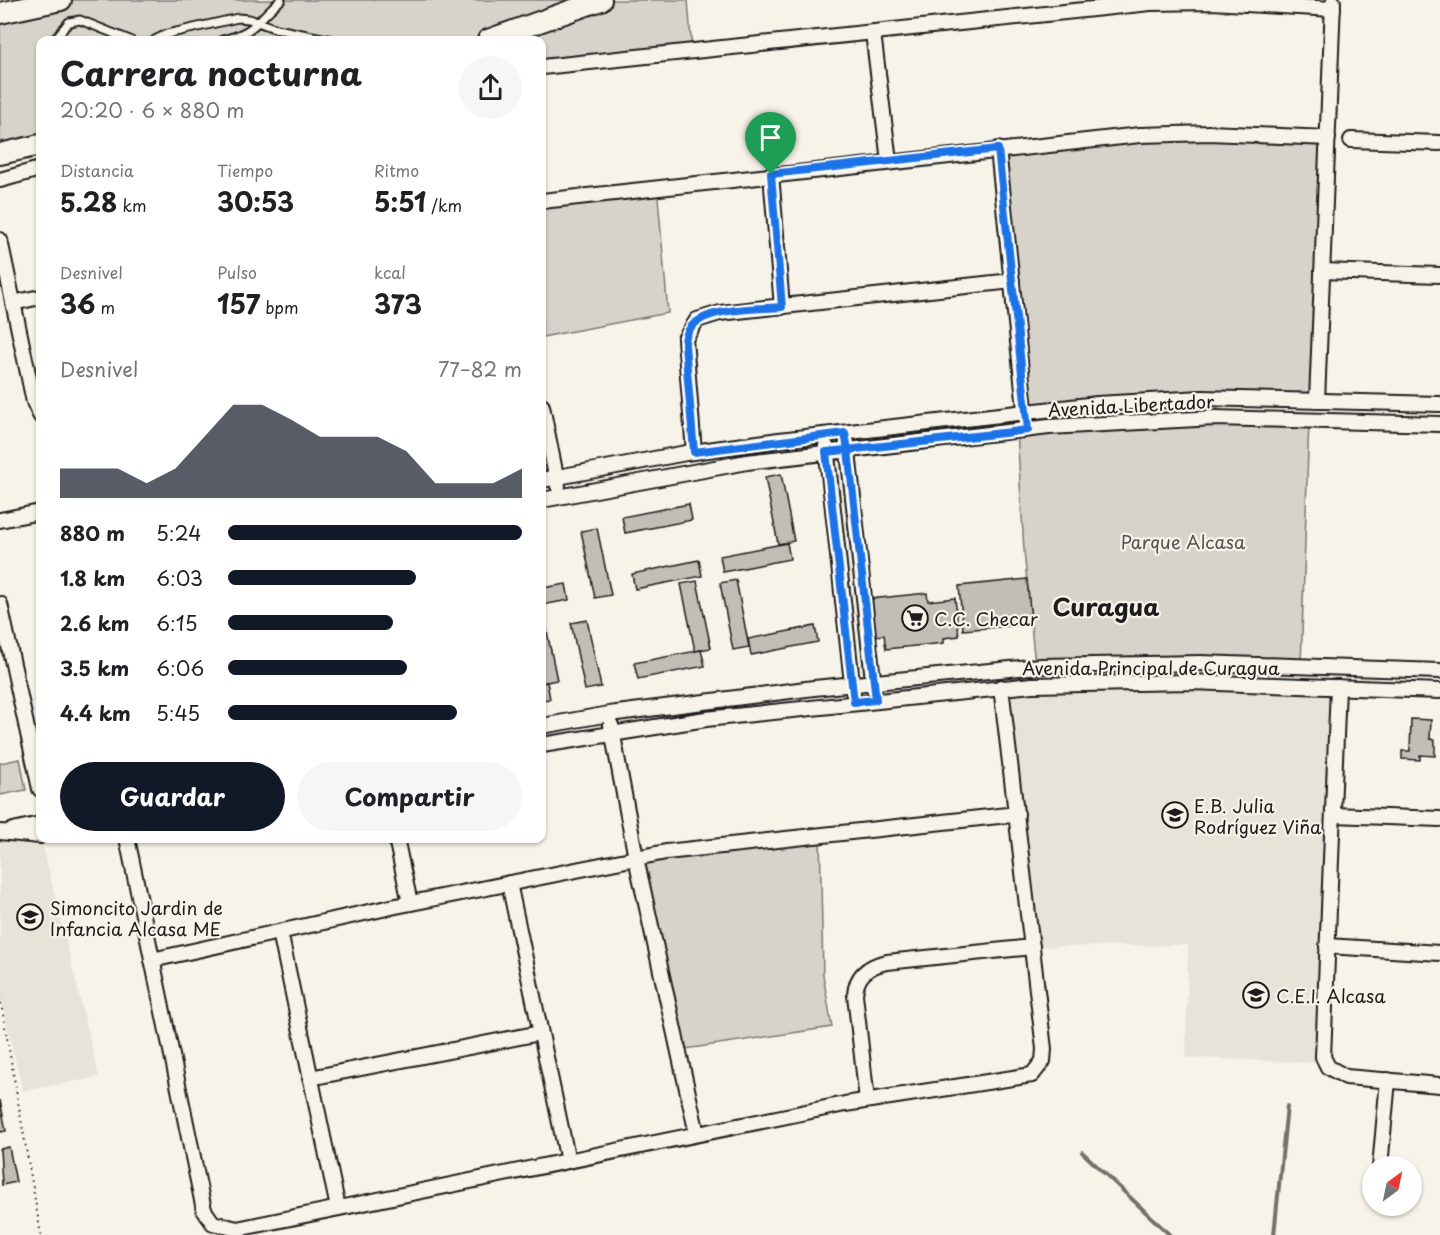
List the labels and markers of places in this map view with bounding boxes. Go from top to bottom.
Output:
pin [745,112,796,174]
supermarket icon: C.C. Checar [900,603,930,633]
place label: C.C. Checar [934,605,1039,632]
place label: E.B. Julia Rodríguez Viña [1194,792,1322,840]
school or university icon: E.B. Julia Rodríguez Viña [1160,800,1190,830]
place label: Simoncito Jardin de Infancia Alcasa ME [50,894,223,942]
school or university icon: Simoncito Jardin de Infancia Alcasa ME [15,902,45,932]
school or university icon: C.E.I. Alcasa [1241,980,1271,1010]
place label: C.E.I. Alcasa [1276,982,1386,1009]

